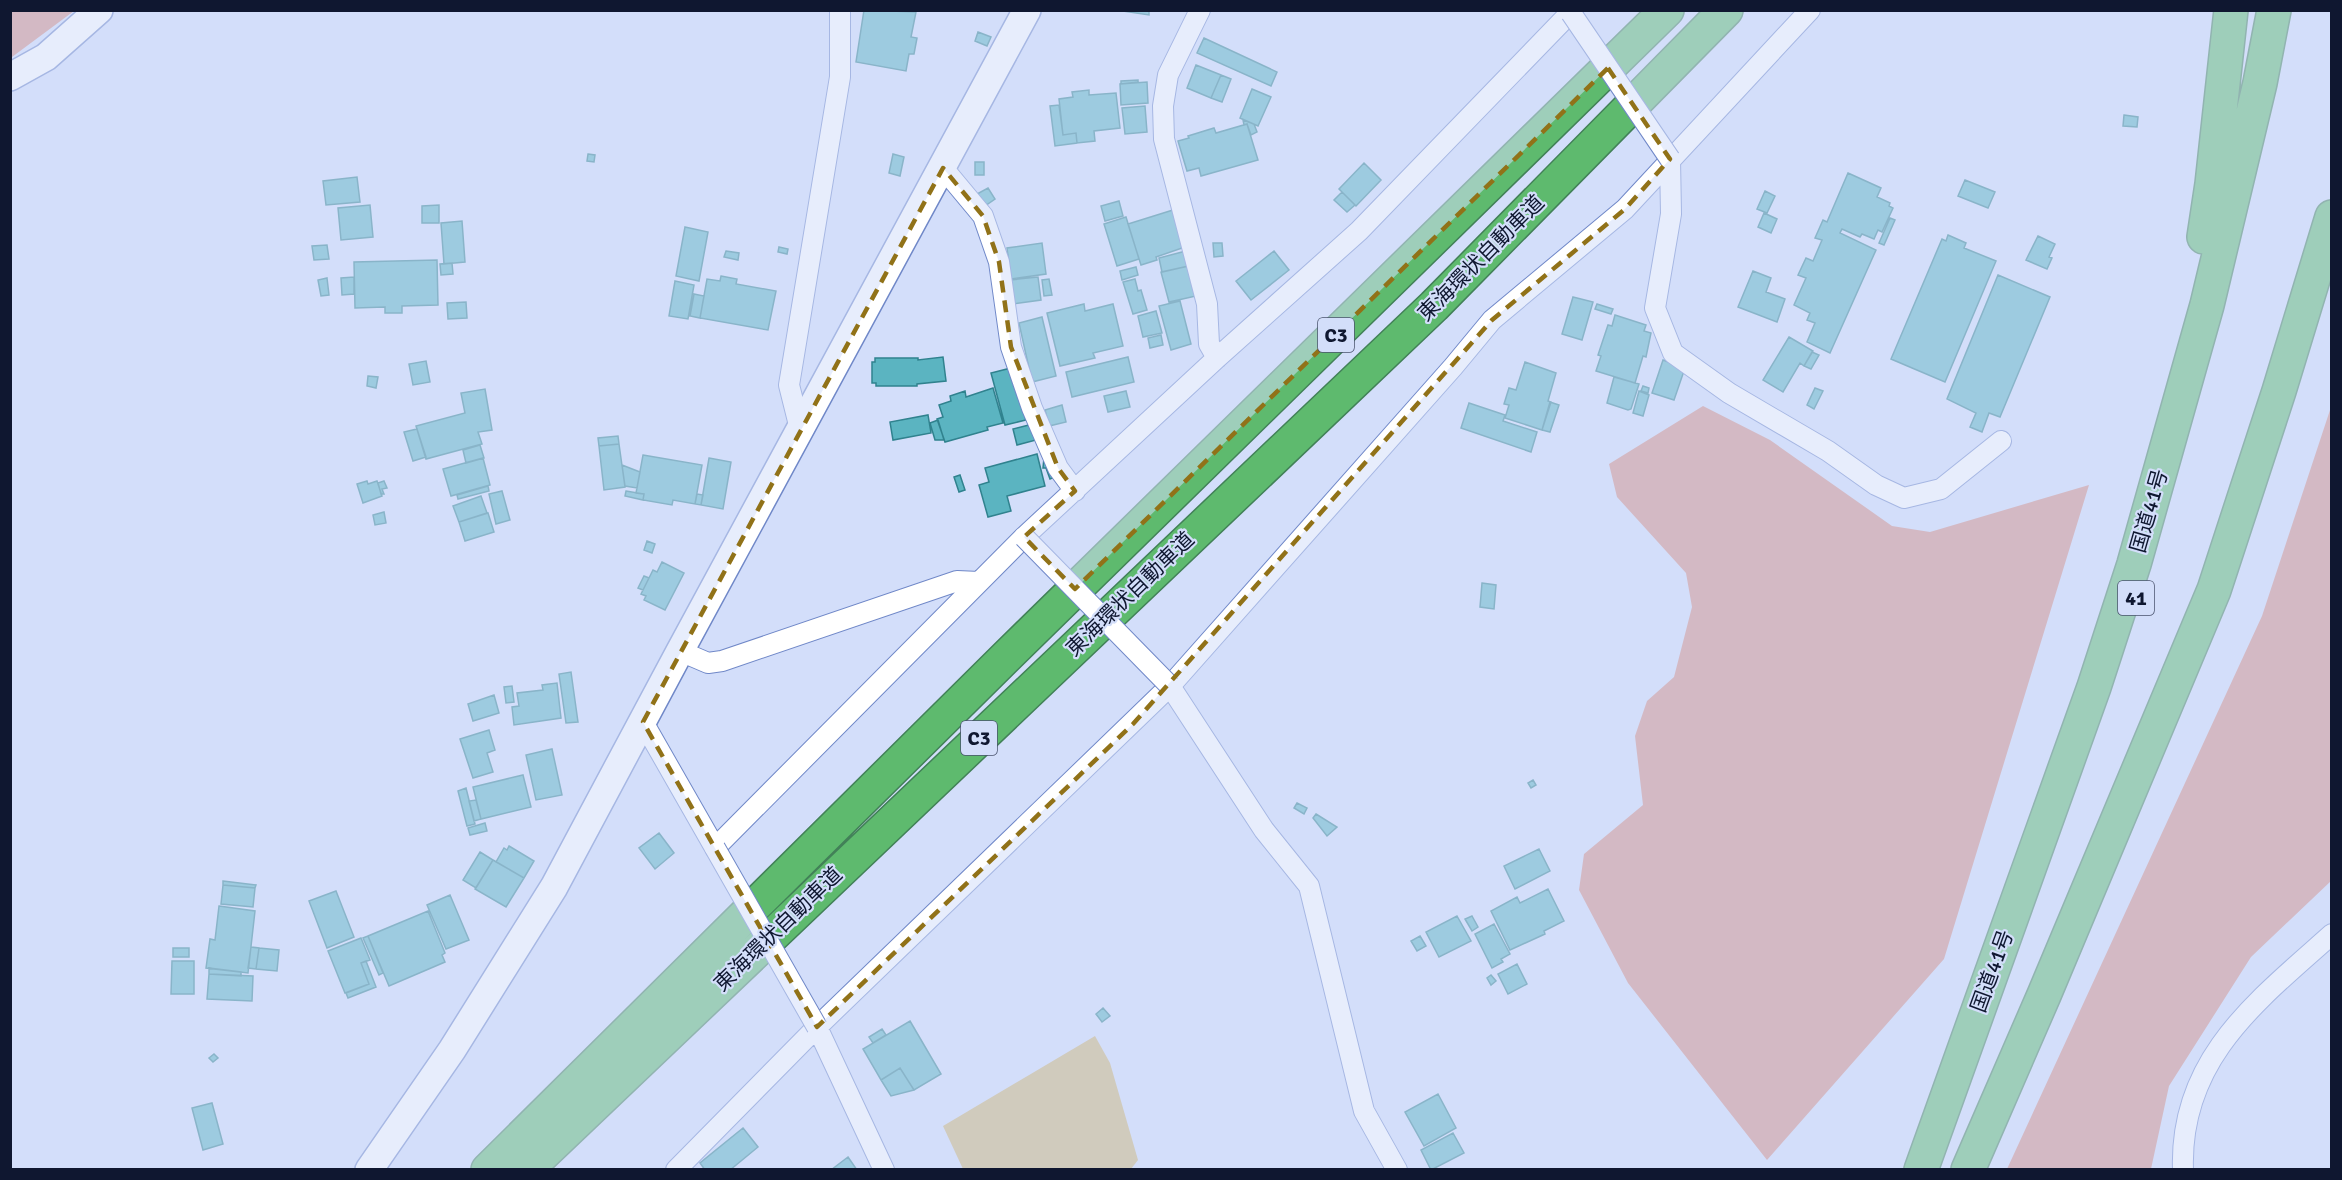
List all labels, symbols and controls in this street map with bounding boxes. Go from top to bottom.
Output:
street label: 東海環状自動車道 [1412,189,1550,327]
road number: C3 [1318,318,1354,352]
street label: 国道41号 [2125,466,2173,556]
street label: 東海環状自動車道 [1061,526,1199,662]
road number: 41 [2118,581,2154,615]
road number: C3 [961,721,997,755]
street label: 東海環状自動車道 [709,861,847,997]
street label: 国道41号 [1965,926,2019,1016]

